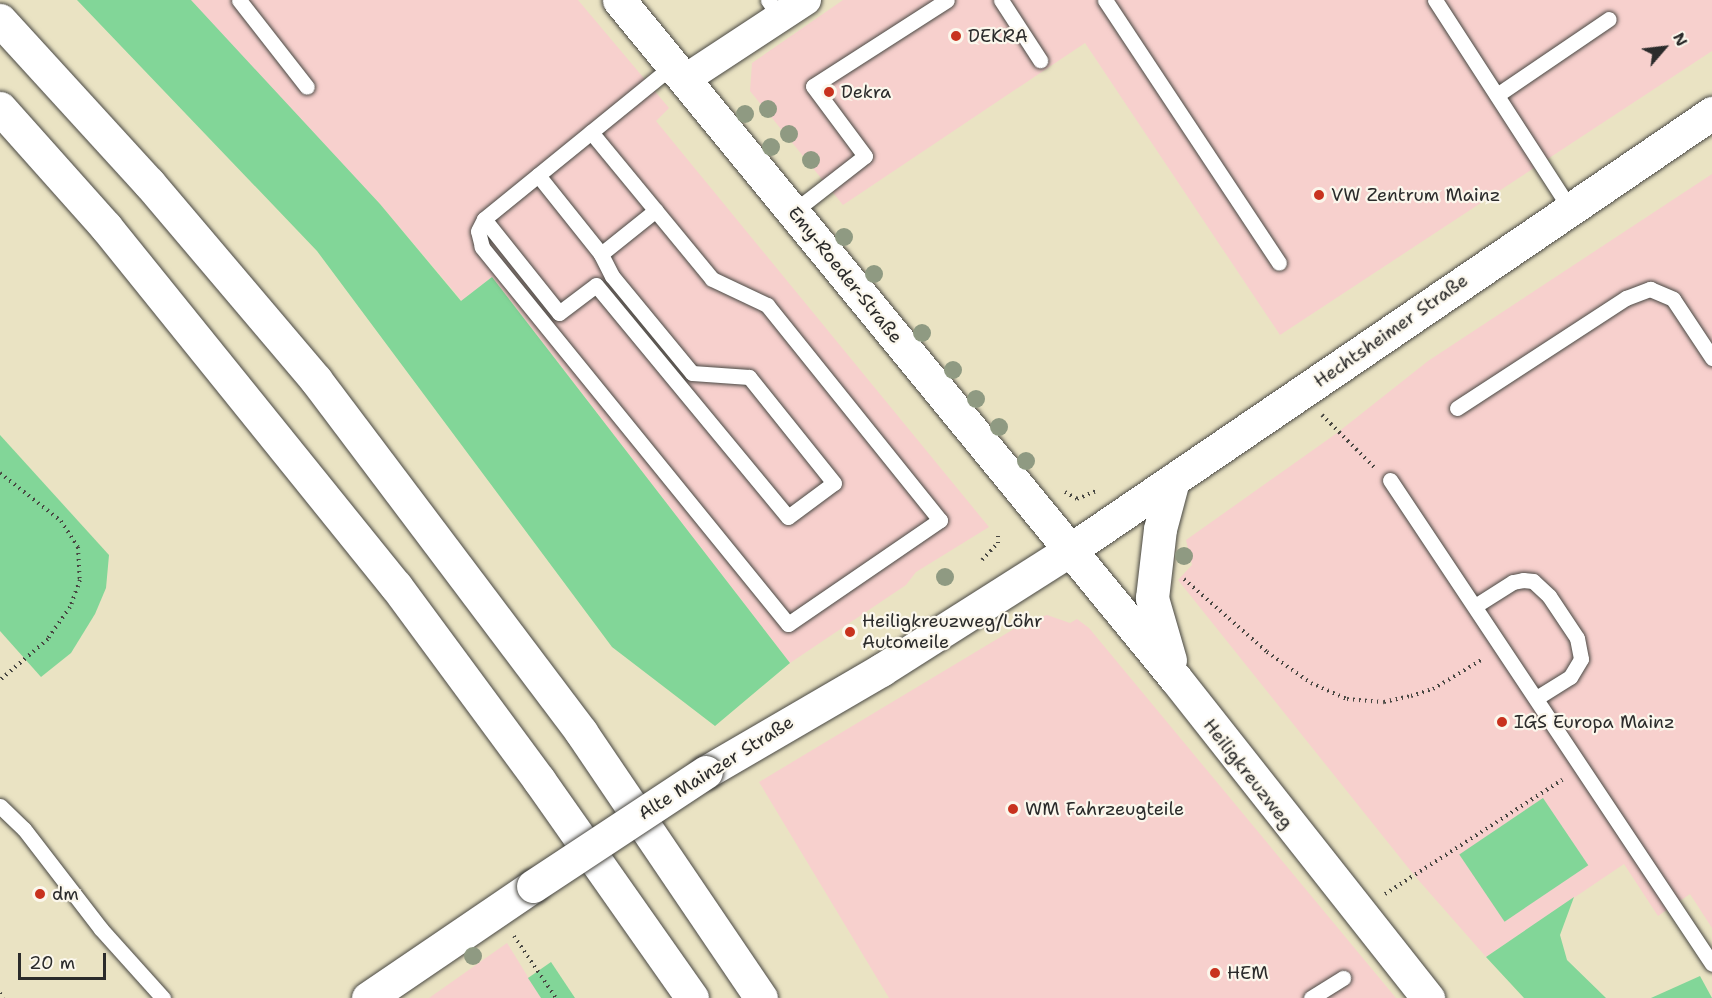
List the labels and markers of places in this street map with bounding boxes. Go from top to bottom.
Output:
place label: DEKRA [968,25,1028,47]
marker: DEKRA [949,29,963,43]
place label: Dekra [841,81,891,103]
marker: Dekra [822,85,836,99]
place label: VW Zentrum Mainz [1331,184,1500,206]
marker: VW Zentrum Mainz [1312,188,1326,202]
place label: Heiligkreuzweg/Löhr Automeile [862,611,1043,654]
marker: Heiligkreuzweg/Löhr Automeile [843,625,857,639]
place label: IGS Europa Mainz [1514,711,1675,733]
marker: IGS Europa Mainz [1495,715,1509,729]
place label: WM Fahrzeugteile [1025,798,1184,820]
marker: WM Fahrzeugteile [1006,802,1020,816]
place label: dm [52,883,79,905]
marker: dm [33,887,47,901]
place label: HEM [1227,962,1268,984]
marker: HEM [1208,966,1222,980]

